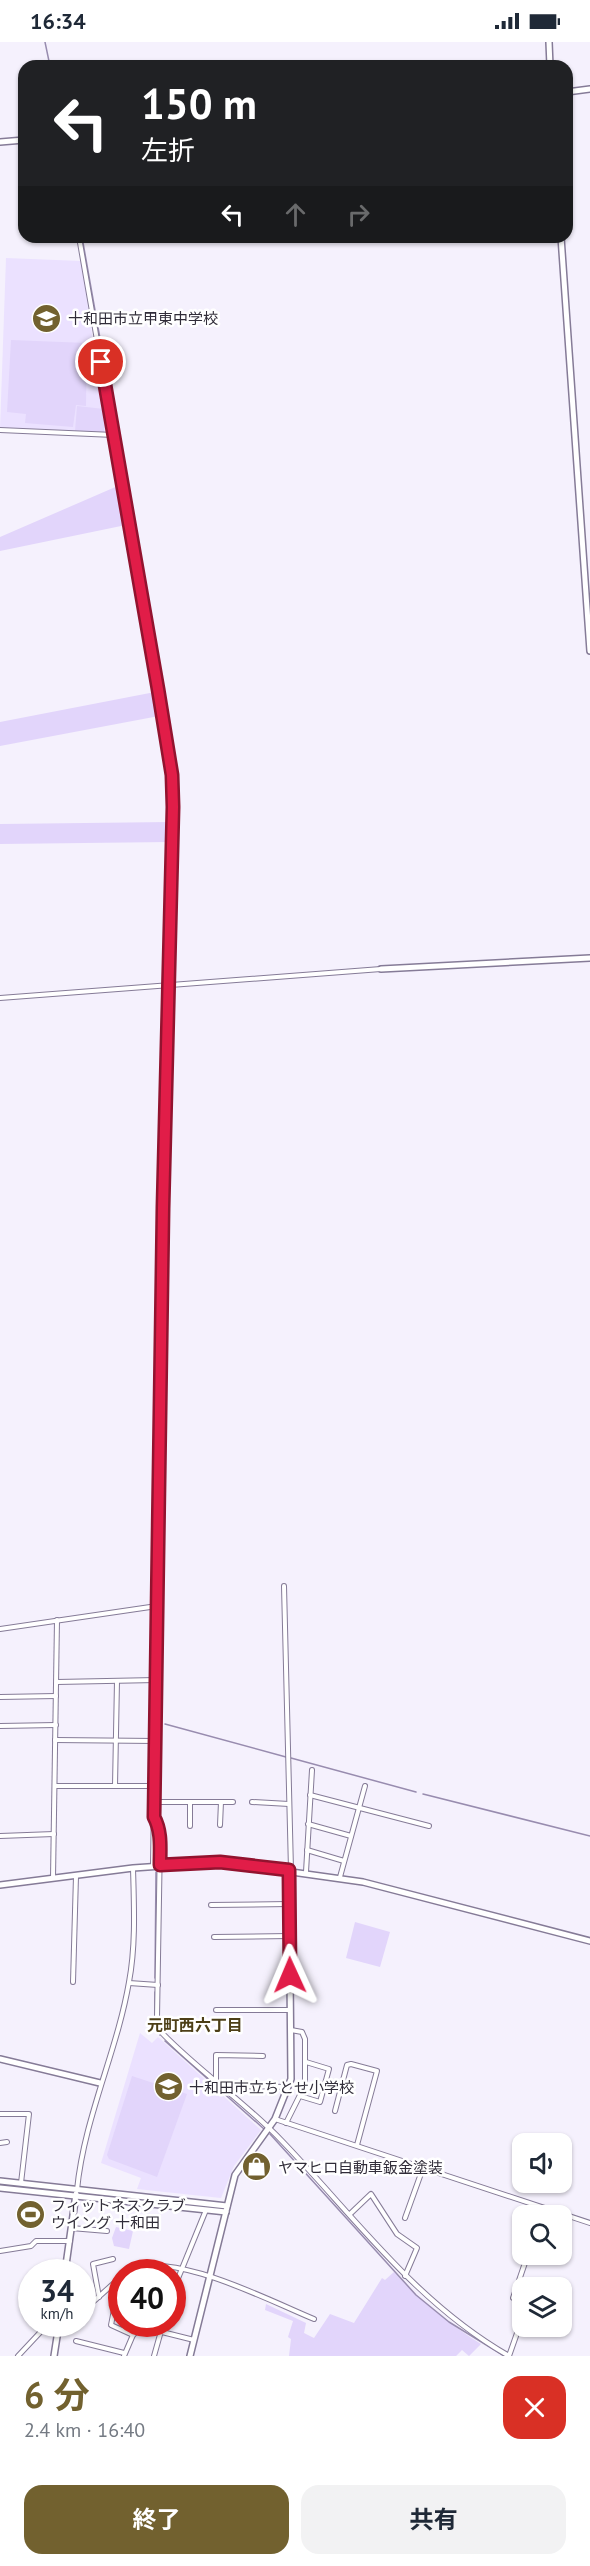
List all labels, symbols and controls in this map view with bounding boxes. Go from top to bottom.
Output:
text: 16:34 [30,7,86,35]
text: 150 m [141,76,257,131]
icon: left [42,84,120,162]
text: 左折 [141,133,195,167]
icon: left [216,198,249,231]
icon: ahead [279,198,312,231]
icon: right [342,198,375,231]
school or university icon: 十和田市立甲東中学校 [31,302,63,334]
place label: 十和田市立甲東中学校 [68,309,218,328]
pin [75,336,126,387]
icon: arrive [84,345,117,378]
position arrow [258,1943,322,2007]
district label: 元町西六丁目 [147,2015,243,2035]
school or university icon: 十和田市立ちとせ小学校 [152,2071,184,2103]
place label: 十和田市立ちとせ小学校 [189,2078,354,2097]
map controls [512,2133,572,2337]
button: sound [512,2133,572,2193]
shop icon: ヤマヒロ自動車鈑金塗装 [241,2151,273,2183]
place label: ヤマヒロ自動車鈑金塗装 [278,2158,443,2177]
place label: フィットネスクラブ ウイング 十和田 [51,2196,186,2232]
sports icon: フィットネスクラブ ウイング 十和田 [14,2198,46,2230]
button: search [512,2205,572,2265]
speed limit sign: 40 [108,2259,186,2337]
text: 34 [40,2271,74,2310]
button: layers [512,2277,572,2337]
text: km/h [41,2304,73,2323]
text: 6 分 [24,2371,90,2418]
button: close [503,2376,566,2439]
text: 2.4 km · 16:40 [24,2417,145,2443]
button: 終了 [24,2485,289,2554]
button: 共有 [301,2485,566,2554]

